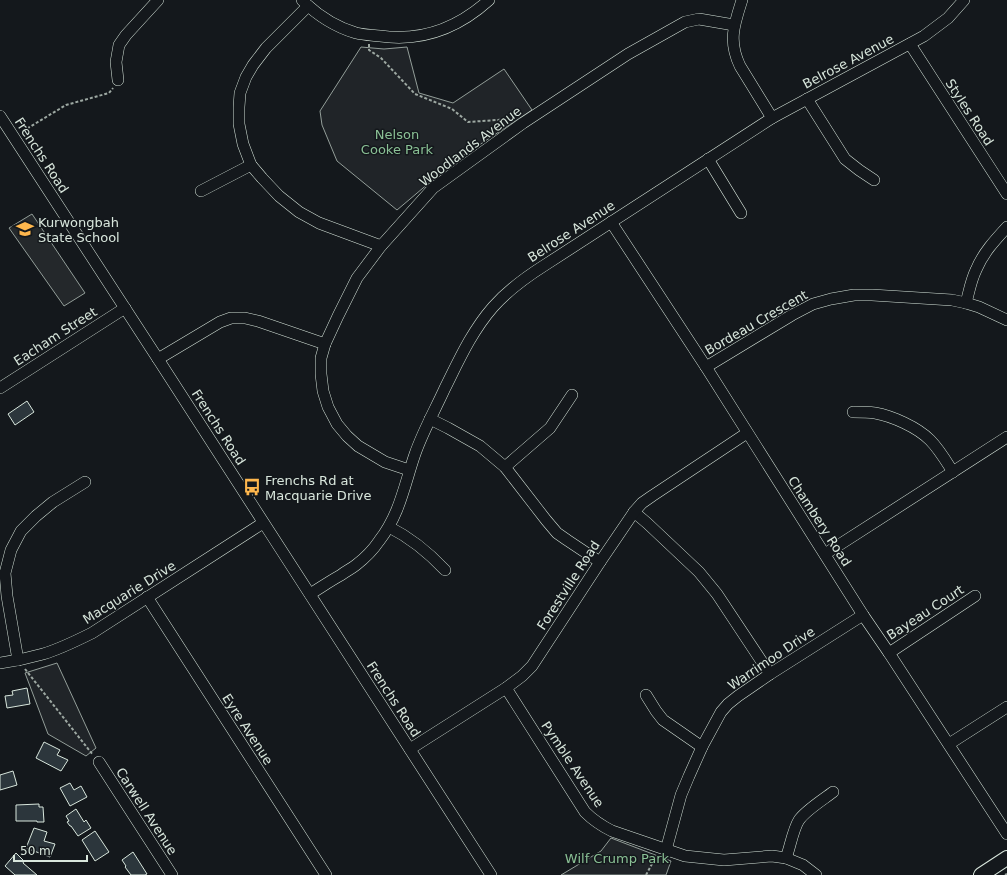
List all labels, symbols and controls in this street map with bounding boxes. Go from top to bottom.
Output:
street label: Belrose Avenue [800,31,896,92]
street label: Styles Road [943,76,997,148]
street label: Woodlands Avenue [416,103,524,190]
street label: Frenchs Road [12,115,71,196]
park label: Nelson Cooke Park [361,127,434,157]
street label: Belrose Avenue [525,198,618,265]
place label: Kurwongbah State School [38,215,120,245]
school or university icon: Kurwongbah State School [15,219,35,239]
street label: Bordeau Crescent [702,287,810,358]
street label: Eacham Street [11,304,100,369]
street label: Frenchs Road [189,387,248,468]
place label: Frenchs Rd at Macquarie Drive [265,473,372,503]
street label: Chambery Road [785,474,854,569]
bus stop icon: Frenchs Rd at Macquarie Drive [242,477,262,497]
street label: Forestville Road [534,538,603,633]
street label: Macquarie Drive [80,558,178,627]
street label: Bayeau Court [884,582,967,643]
street label: Warrimoo Drive [725,624,818,693]
street label: Frenchs Road [364,659,423,740]
street label: Eyre Avenue [219,691,276,767]
street label: Pymble Avenue [538,718,607,810]
street label: Carwell Avenue [113,765,180,858]
scale bar [14,837,87,863]
text: 50 m [20,844,51,858]
park label: Wilf Crump Park [565,851,670,866]

